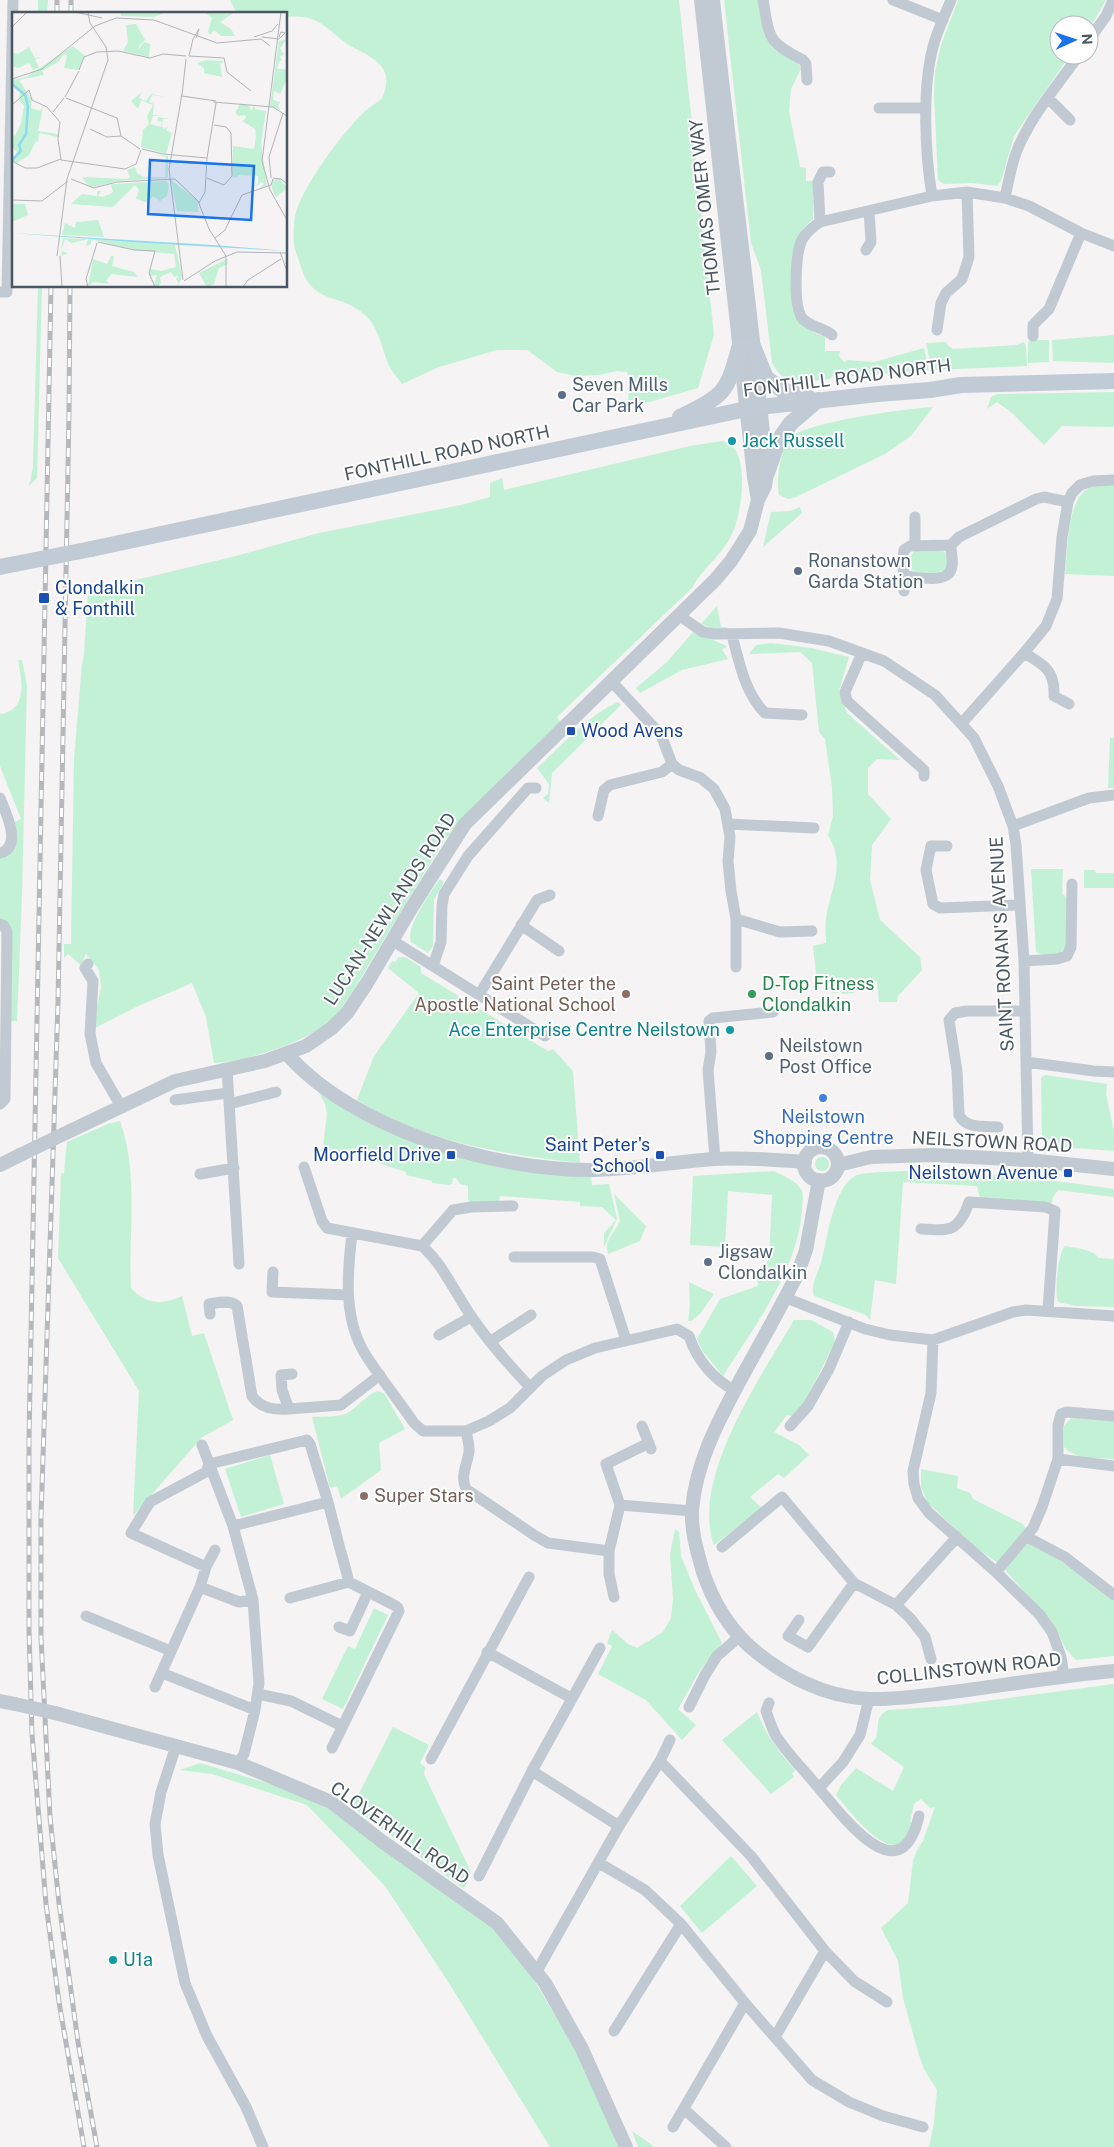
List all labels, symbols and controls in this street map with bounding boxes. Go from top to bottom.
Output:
inset map [12,12,288,288]
north arrow [1049,15,1099,65]
text: N [1079,33,1095,45]
street label: THOMAS OMER WAY [685,118,724,296]
street label: FONTHILL ROAD NORTH [742,354,952,401]
place label: Seven Mills Car Park [572,374,668,416]
marker: Seven Mills Car Park [556,389,568,401]
street label: FONTHILL ROAD NORTH [342,420,552,485]
place label: Jack Russell [742,430,845,451]
marker: Jack Russell [726,435,738,447]
place label: Ronanstown Garda Station [808,550,923,592]
marker: Ronanstown Garda Station [792,565,804,577]
place label: Clondalkin & Fonthill [55,577,144,619]
marker: Clondalkin & Fonthill [37,591,51,605]
place label: Wood Avens [581,720,683,741]
marker: Wood Avens [565,725,577,737]
street label: LUCAN-NEWLANDS ROAD [319,808,460,1009]
street label: SAINT RONAN'S AVENUE [985,836,1018,1052]
place label: Saint Peter the Apostle National School [414,973,616,1015]
place label: D-Top Fitness Clondalkin [762,973,874,1015]
marker: Saint Peter the Apostle National School [620,988,632,1000]
marker: D-Top Fitness Clondalkin [746,988,758,1000]
place label: Ace Enterprise Centre Neilstown [448,1019,720,1040]
marker: Ace Enterprise Centre Neilstown [724,1024,736,1036]
place label: Neilstown Post Office [779,1035,872,1077]
marker: Neilstown Post Office [763,1050,775,1062]
marker: Neilstown Shopping Centre [817,1092,829,1104]
place label: Neilstown Shopping Centre [752,1106,894,1148]
street label: NEILSTOWN ROAD [911,1127,1073,1156]
place label: Saint Peter's School [545,1134,650,1176]
place label: Moorfield Drive [313,1144,441,1165]
marker: Moorfield Drive [445,1149,457,1161]
marker: Saint Peter's School [654,1149,666,1161]
place label: Neilstown Avenue [908,1162,1058,1183]
marker: Neilstown Avenue [1062,1167,1074,1179]
place label: Jigsaw Clondalkin [718,1241,807,1283]
marker: Jigsaw Clondalkin [702,1256,714,1268]
place label: Super Stars [374,1485,474,1506]
marker: Super Stars [358,1490,370,1502]
street label: COLLINSTOWN ROAD [876,1648,1062,1689]
street label: CLOVERHILL ROAD [327,1777,474,1888]
place label: U1a [123,1949,153,1970]
marker: U1a [107,1954,119,1966]

